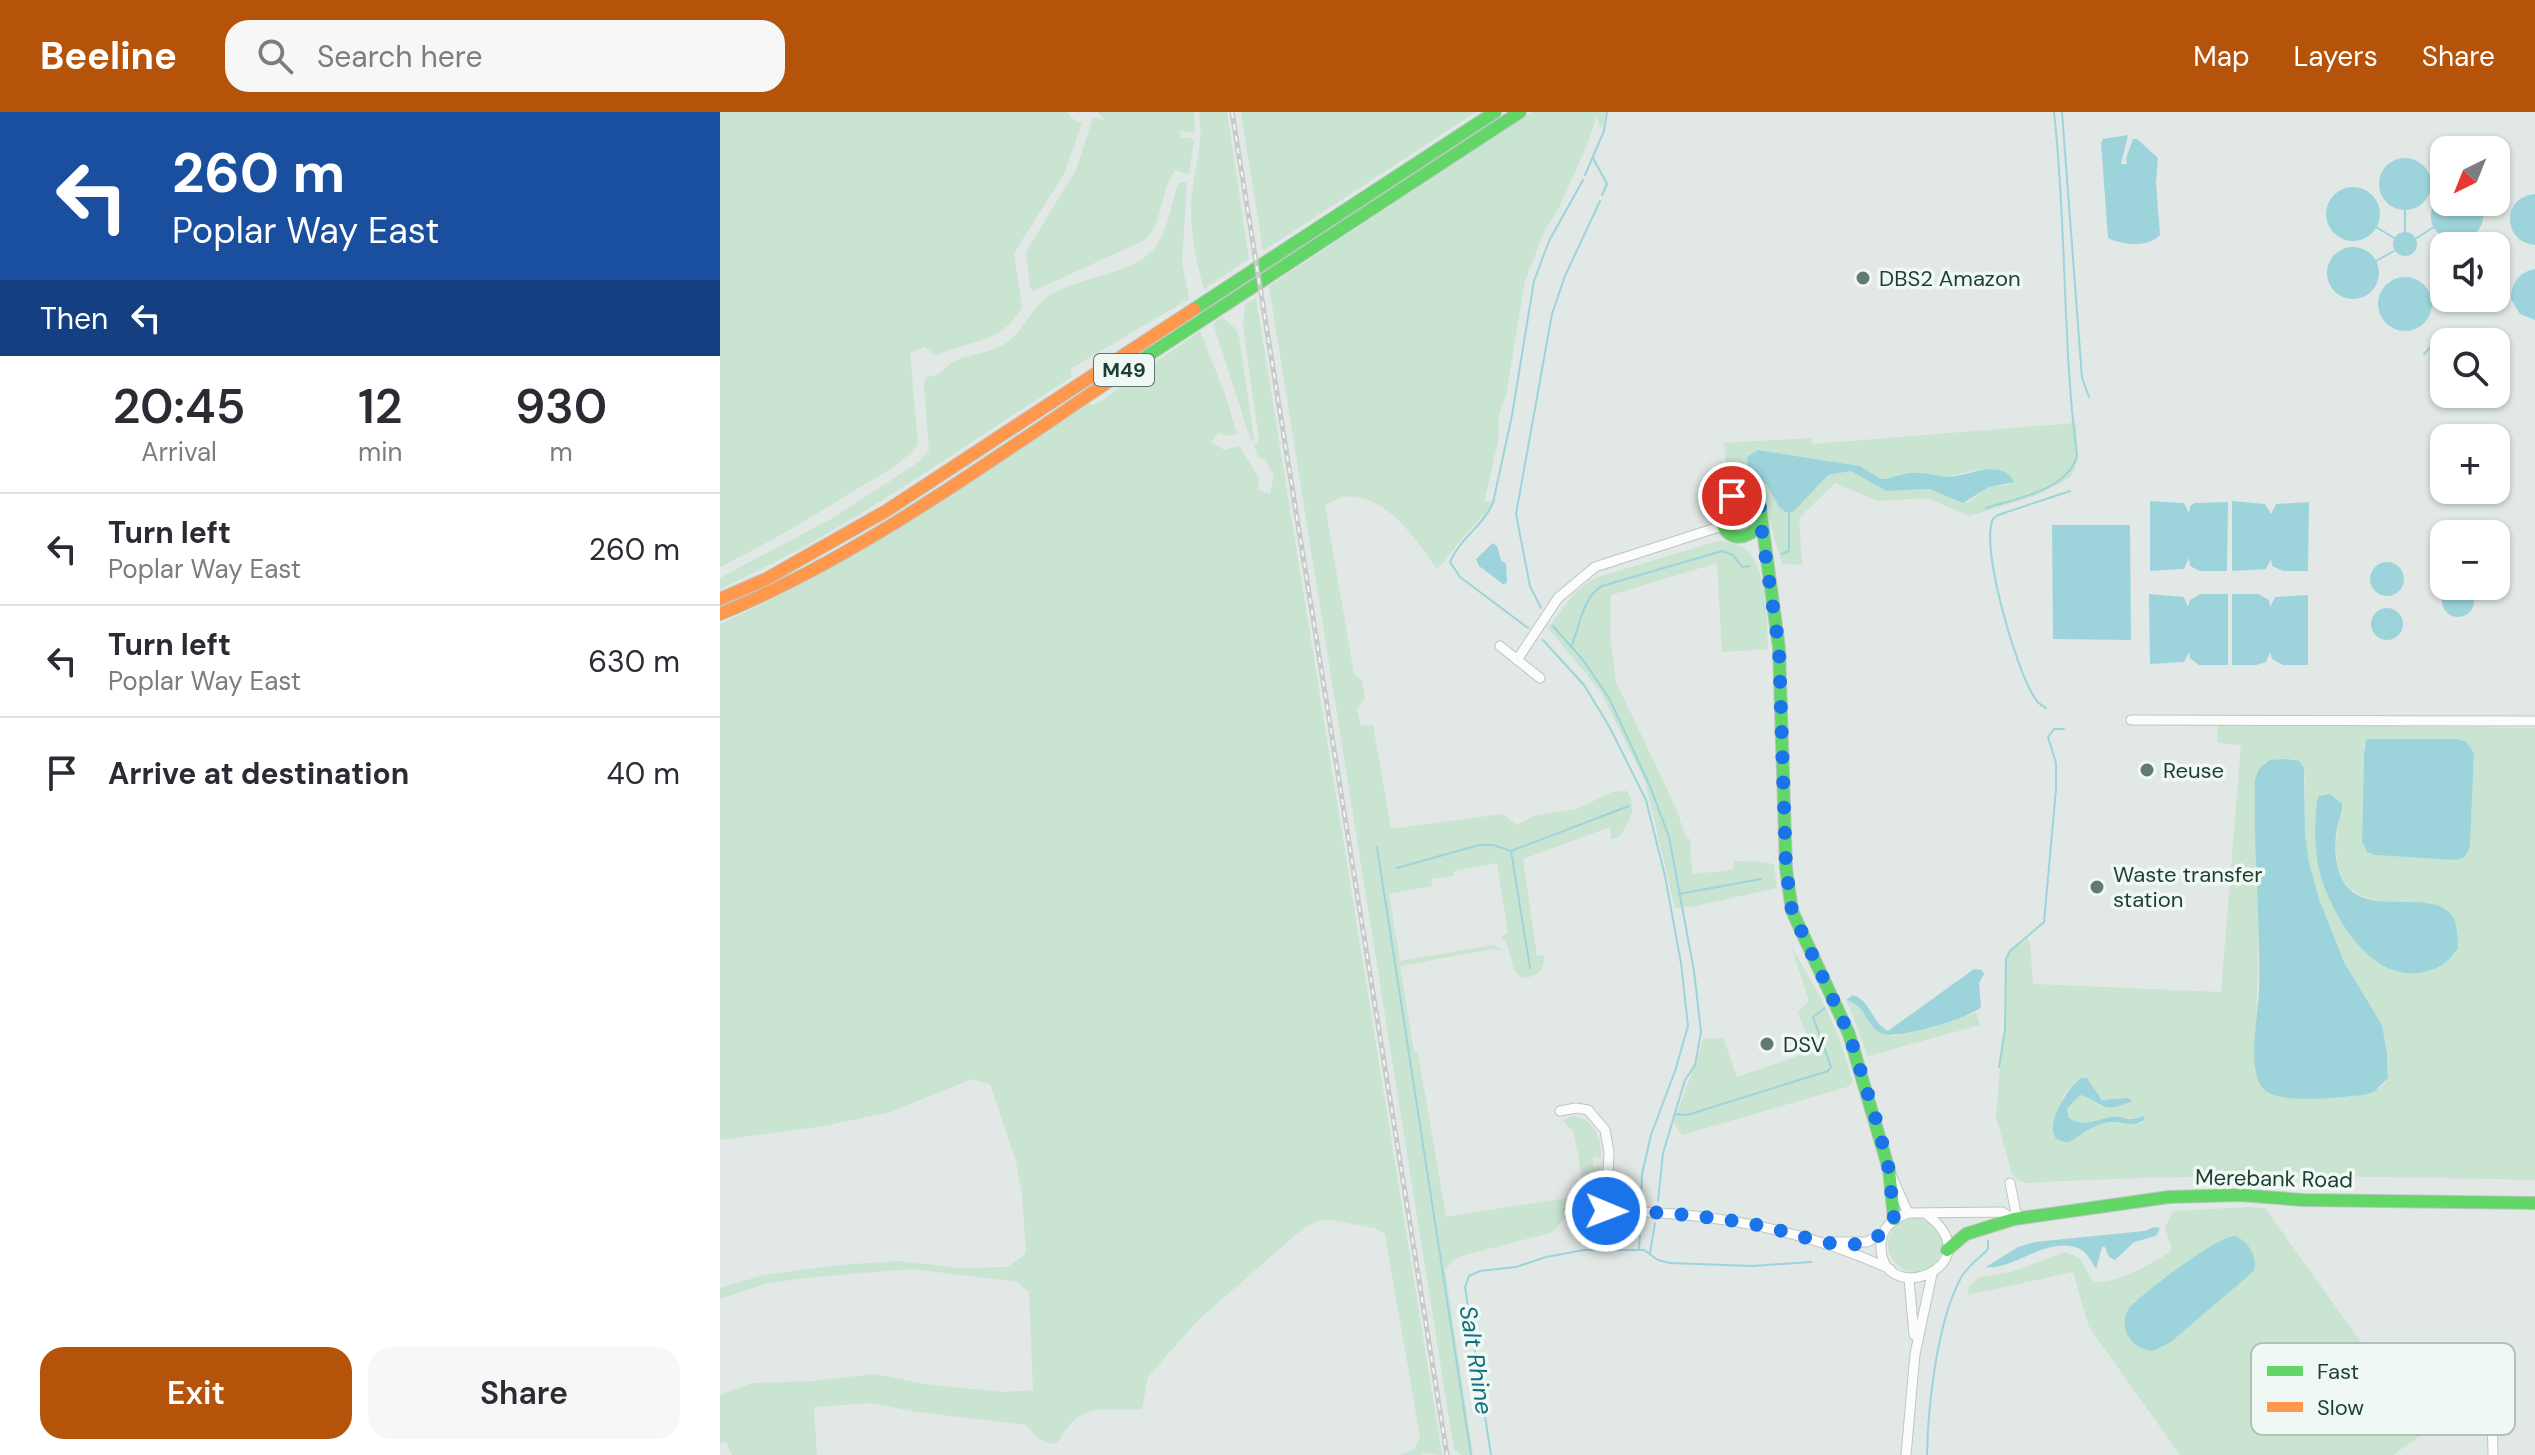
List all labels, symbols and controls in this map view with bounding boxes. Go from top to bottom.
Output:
search box [225,20,785,92]
text: Beeline [40,31,177,81]
icon: search [253,34,297,78]
text: Search here [317,37,482,76]
text: Map [2193,38,2250,75]
text: Layers [2294,38,2378,75]
text: Share [2422,38,2495,75]
text: 260 m [172,136,345,209]
north arrow [2430,136,2510,216]
map controls [2430,136,2510,600]
icon: left [40,144,144,248]
text: Poplar Way East [172,207,439,254]
button: sound [2430,232,2510,312]
place label: DBS2 Amazon [1879,264,2021,293]
marker: DBS2 Amazon [1854,269,1872,287]
icon: left [124,296,168,340]
text: Then [40,299,108,338]
button: search [2430,328,2510,408]
road number: M49 [1094,354,1154,386]
text: 20:45 [113,375,245,438]
text: 12 [358,375,402,438]
text: 930 [515,375,607,438]
button: + [2430,424,2510,504]
text: Arrival [141,435,217,469]
text: min [358,435,402,469]
text: m [550,435,573,469]
pin [1698,462,1766,530]
icon: arrive [1710,474,1754,518]
text: Turn left [108,513,231,552]
button: − [2430,520,2510,600]
icon: left [40,527,84,571]
text: 260 m [589,530,680,569]
text: Poplar Way East [108,552,301,586]
text: Turn left [108,625,231,664]
icon: left [40,639,84,683]
text: 630 m [588,642,680,681]
text: Poplar Way East [108,664,301,698]
icon: arrive [40,751,84,795]
text: Arrive at destination [108,754,409,793]
text: 40 m [607,754,680,793]
place label: Reuse [2163,756,2224,785]
marker: Reuse [2138,761,2156,779]
place label: Waste transfer station [2113,860,2263,914]
marker: Waste transfer station [2088,878,2106,896]
place label: DSV [1783,1030,1825,1059]
marker: DSV [1758,1035,1776,1053]
street label: Merebank Road [2195,1163,2353,1194]
position arrow [1564,1169,1648,1253]
water label: Salt Rhine [1453,1303,1500,1417]
legend [2251,1343,2515,1435]
button: Exit [40,1347,352,1439]
button: Share [368,1347,680,1439]
text: Fast [2317,1357,2359,1386]
text: Slow [2317,1393,2364,1422]

